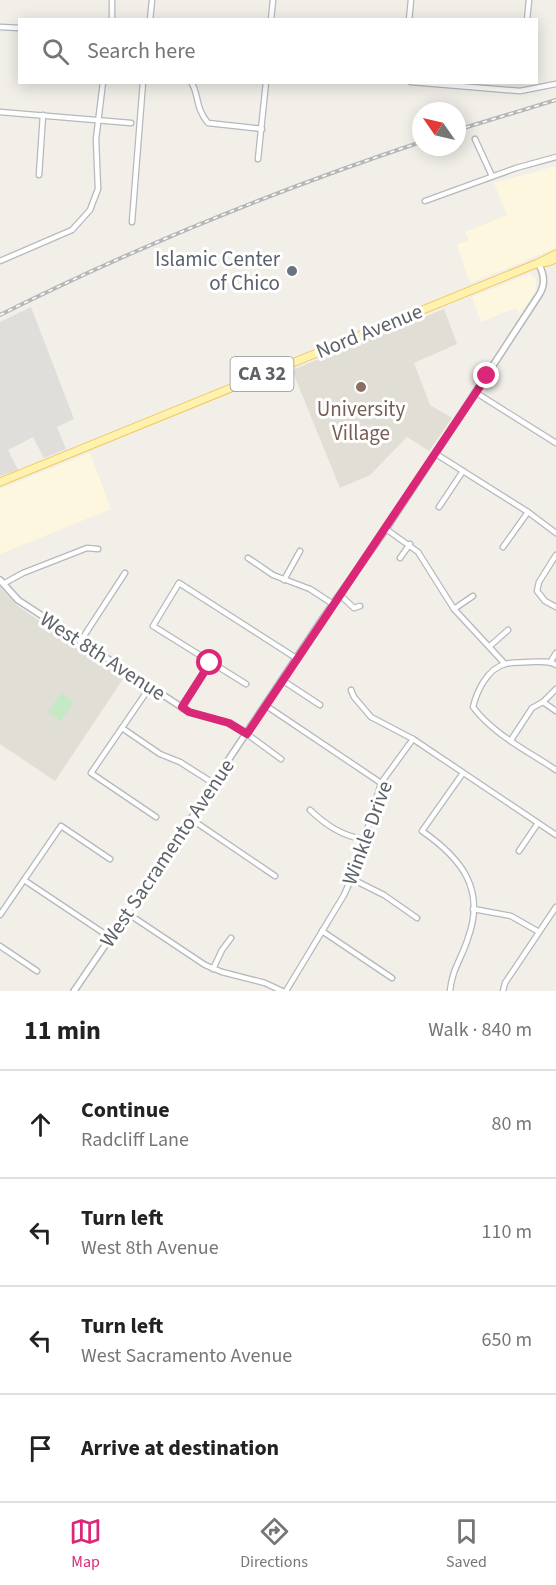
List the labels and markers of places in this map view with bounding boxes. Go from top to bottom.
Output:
place label: Islamic Center of Chico [155,244,281,298]
marker: Islamic Center of Chico [285,264,299,278]
marker: University Village [354,380,368,394]
place label: University Village [317,394,405,448]

